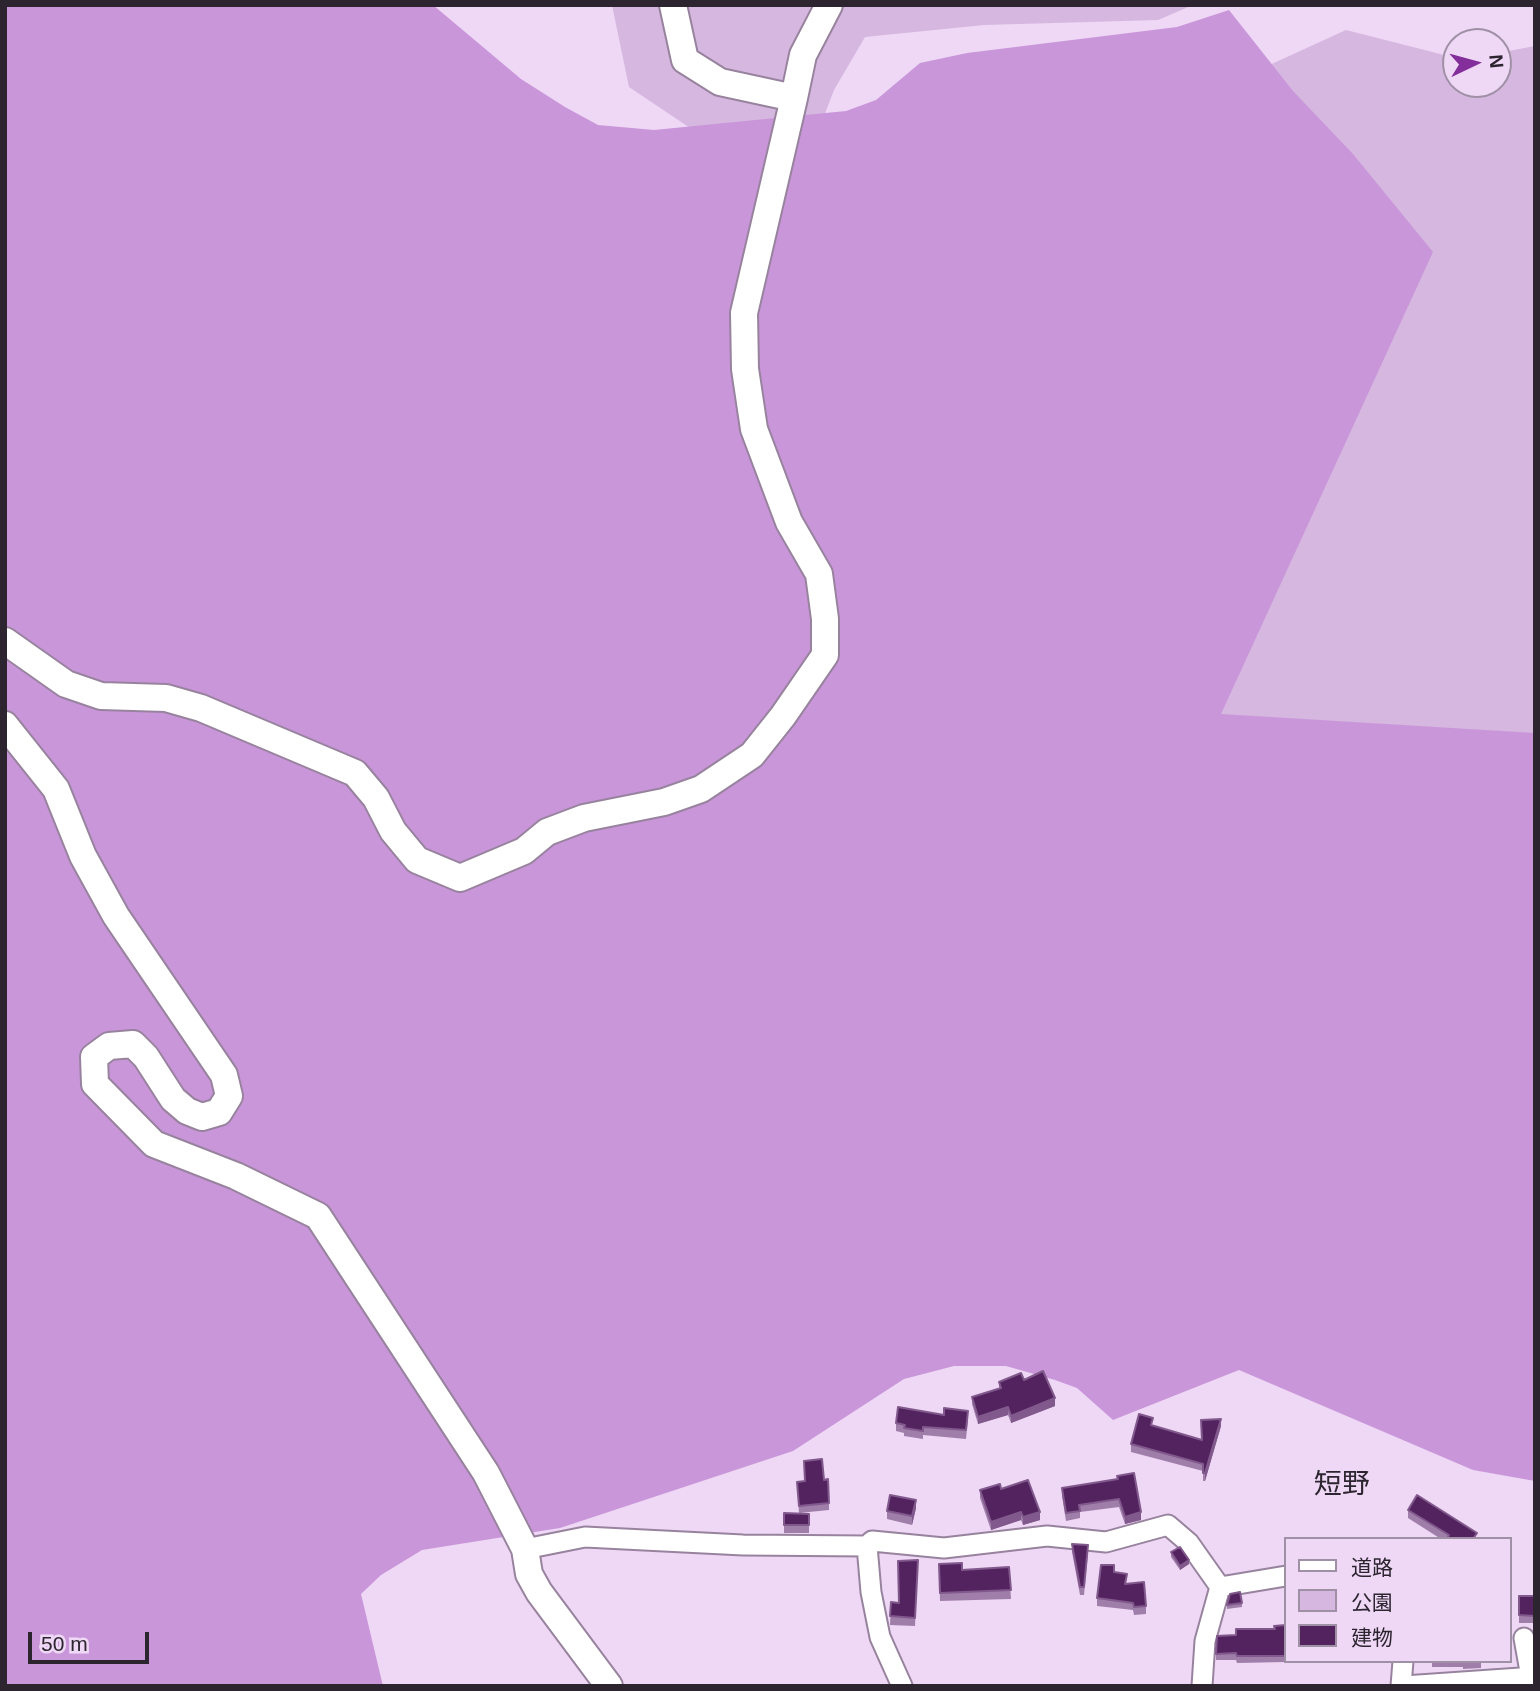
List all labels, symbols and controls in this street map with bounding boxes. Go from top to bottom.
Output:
north arrow [1442,28,1512,98]
text: N [1485,54,1507,69]
district label: 短野 [1314,1468,1370,1502]
legend [1284,1537,1512,1663]
text: 道路 [1351,1556,1393,1579]
text: 公園 [1351,1591,1393,1614]
scale bar [32,1618,152,1662]
text: 建物 [1351,1626,1393,1649]
text: 50 m [41,1632,88,1655]

